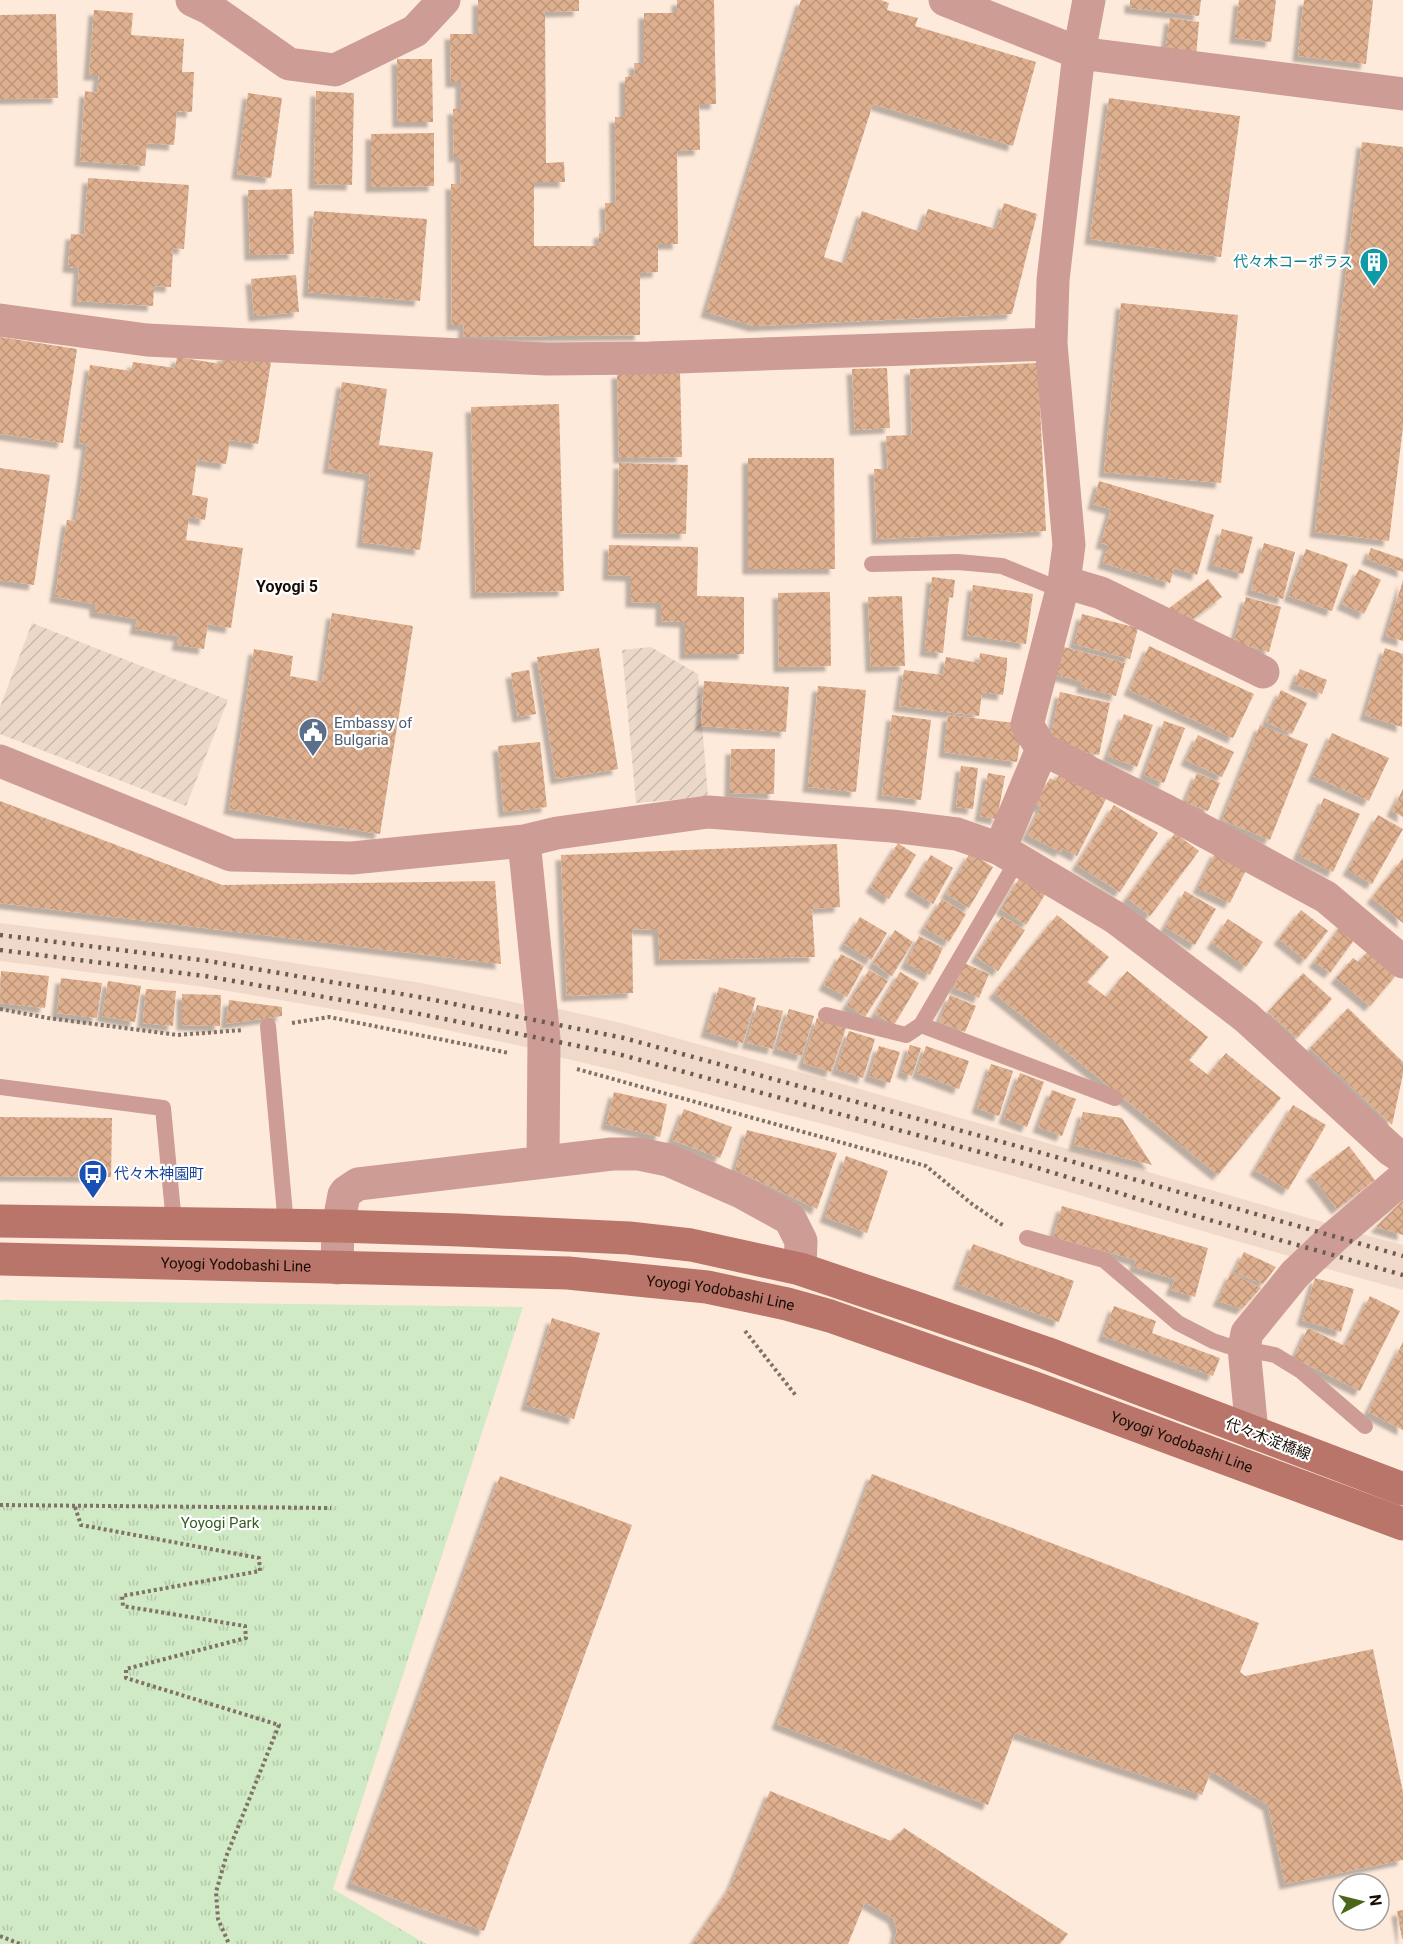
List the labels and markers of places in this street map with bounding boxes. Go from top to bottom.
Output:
building icon: 代々木コーポラス [1358,246,1390,288]
place label: 代々木コーポラス [1233,253,1353,271]
place label: Embassy of Bulgaria [334,714,413,749]
public building icon: Embassy of Bulgaria [297,716,329,758]
bus stop icon: 代々木神園町 [77,1158,109,1200]
place label: 代々木神園町 [114,1165,204,1183]

